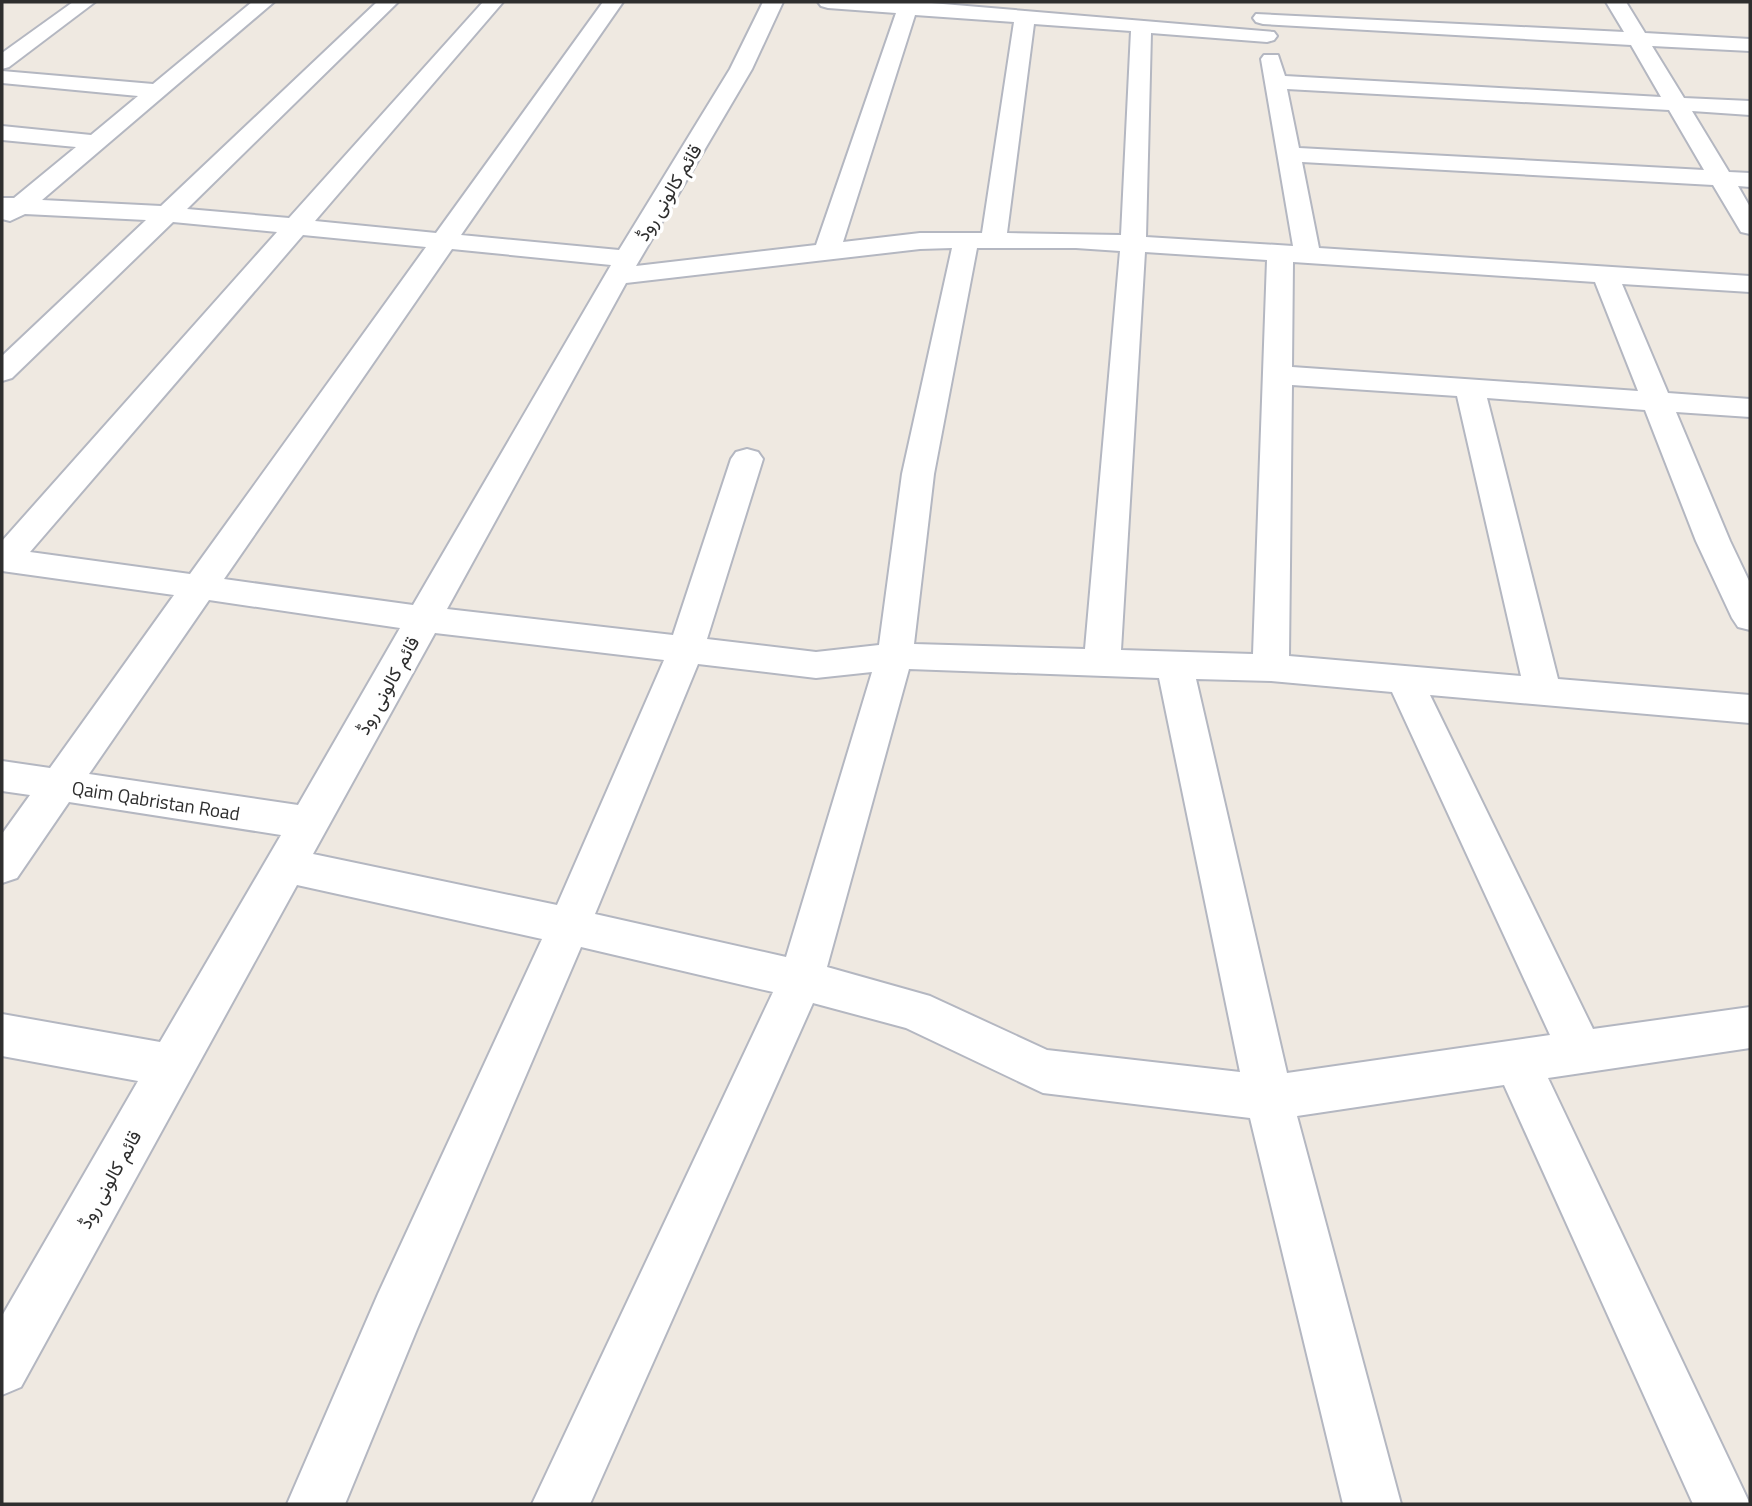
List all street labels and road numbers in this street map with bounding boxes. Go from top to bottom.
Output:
street label: قائم کالونی روڈ [628,138,708,246]
street label: قائم کالونی روڈ [348,630,426,740]
street label: Qaim Qabristan Road [70,772,242,828]
street label: قائم کالونی روڈ [70,1124,148,1234]

